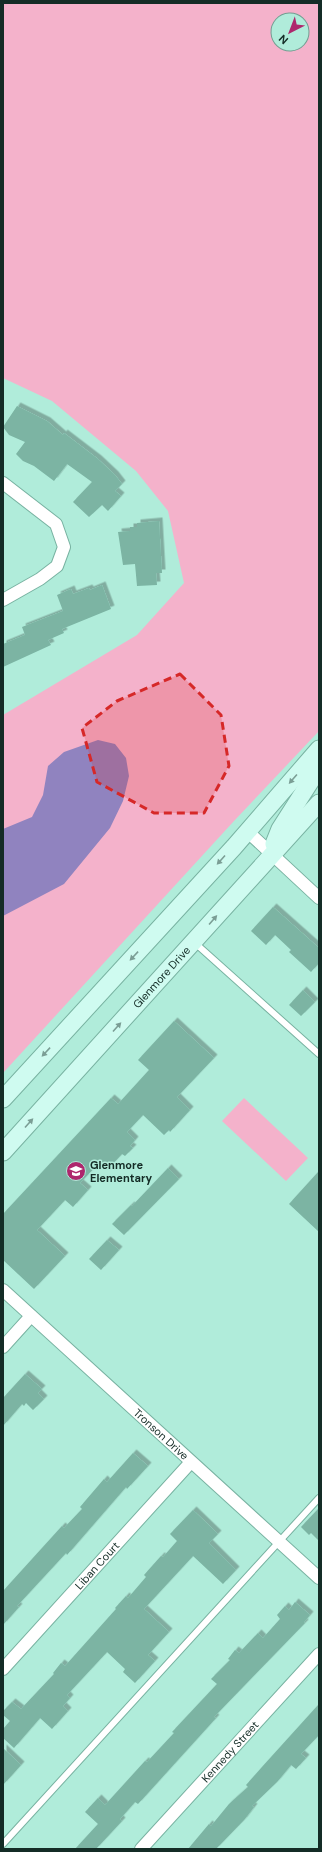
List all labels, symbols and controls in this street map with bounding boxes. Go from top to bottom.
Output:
north arrow [270,12,310,52]
text: N [276,32,291,47]
one-way arrow [289,773,298,784]
one-way arrow [217,855,226,866]
one-way arrow [208,915,218,925]
street label: Glenmore Drive [130,943,193,1011]
one-way arrow [129,951,138,961]
one-way arrow [112,1022,121,1032]
one-way arrow [41,1047,51,1057]
one-way arrow [25,1118,34,1128]
place label: Glenmore Elementary [90,1158,152,1185]
school or university icon: Glenmore Elementary [65,1160,87,1182]
street label: Tronson Drive [131,1406,192,1463]
street label: Liban Court [72,1539,122,1592]
street label: Kennedy Street [198,1718,262,1785]

